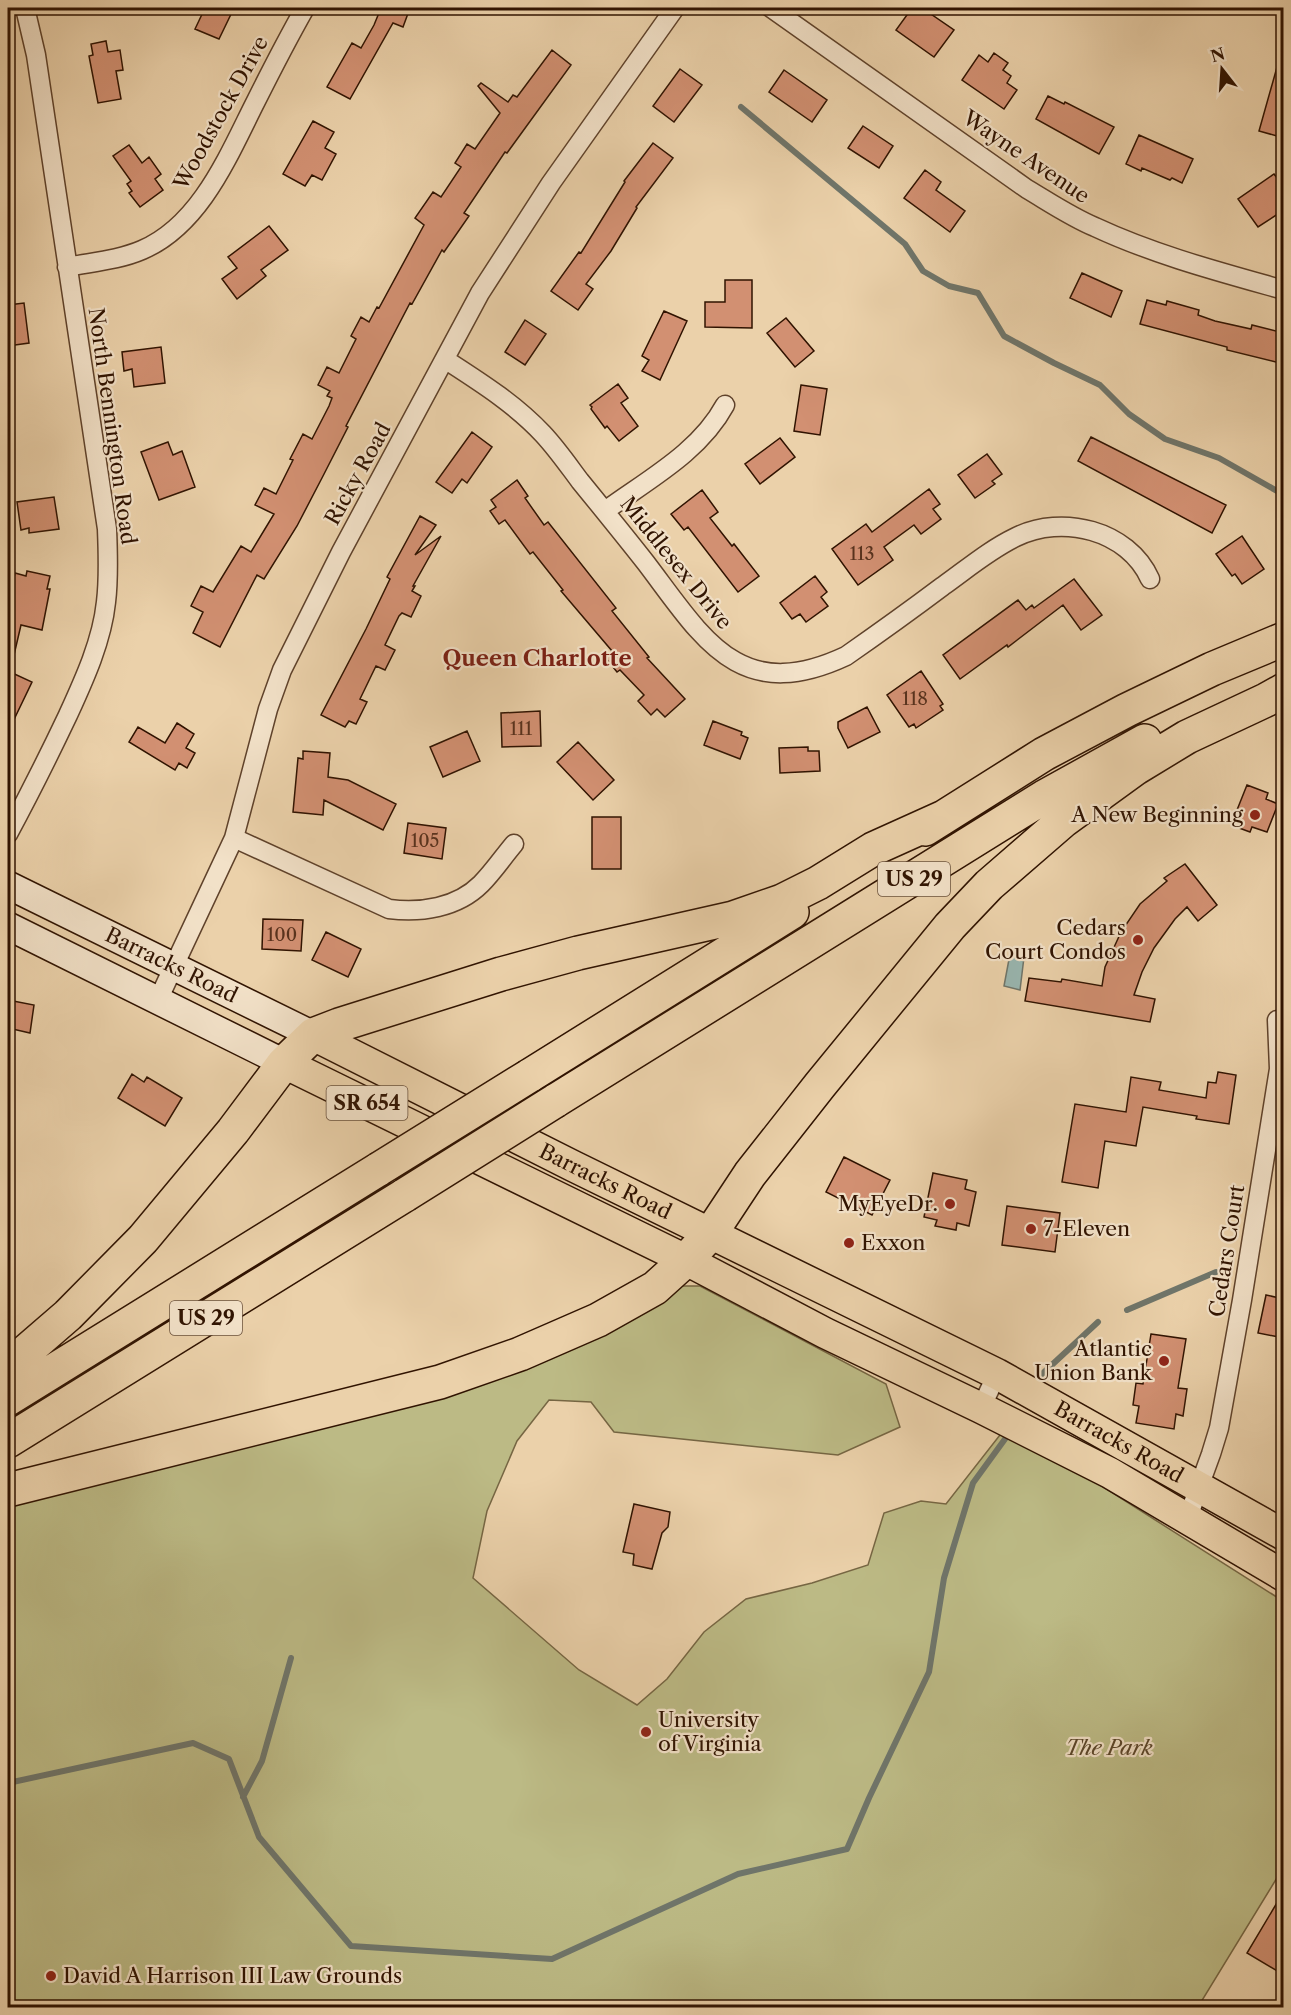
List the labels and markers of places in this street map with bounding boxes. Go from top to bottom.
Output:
place label: A New Beginning [1070,802,1244,827]
marker: A New Beginning [1248,808,1262,822]
place label: Cedars Court Condos [985,915,1126,964]
marker: Cedars Court Condos [1131,933,1145,947]
place label: MyEyeDr. [838,1191,938,1216]
marker: MyEyeDr. [943,1197,957,1211]
place label: 7-Eleven [1043,1216,1130,1241]
marker: 7-Eleven [1024,1222,1038,1236]
place label: Exxon [861,1230,926,1255]
marker: Exxon [842,1236,856,1250]
place label: Atlantic Union Bank [1034,1336,1153,1385]
marker: Atlantic Union Bank [1157,1354,1171,1368]
place label: University of Virginia [658,1707,762,1756]
marker: University of Virginia [639,1725,653,1739]
place label: David A Harrison III Law Grounds [63,1963,402,1988]
marker: David A Harrison III Law Grounds [44,1969,58,1983]

